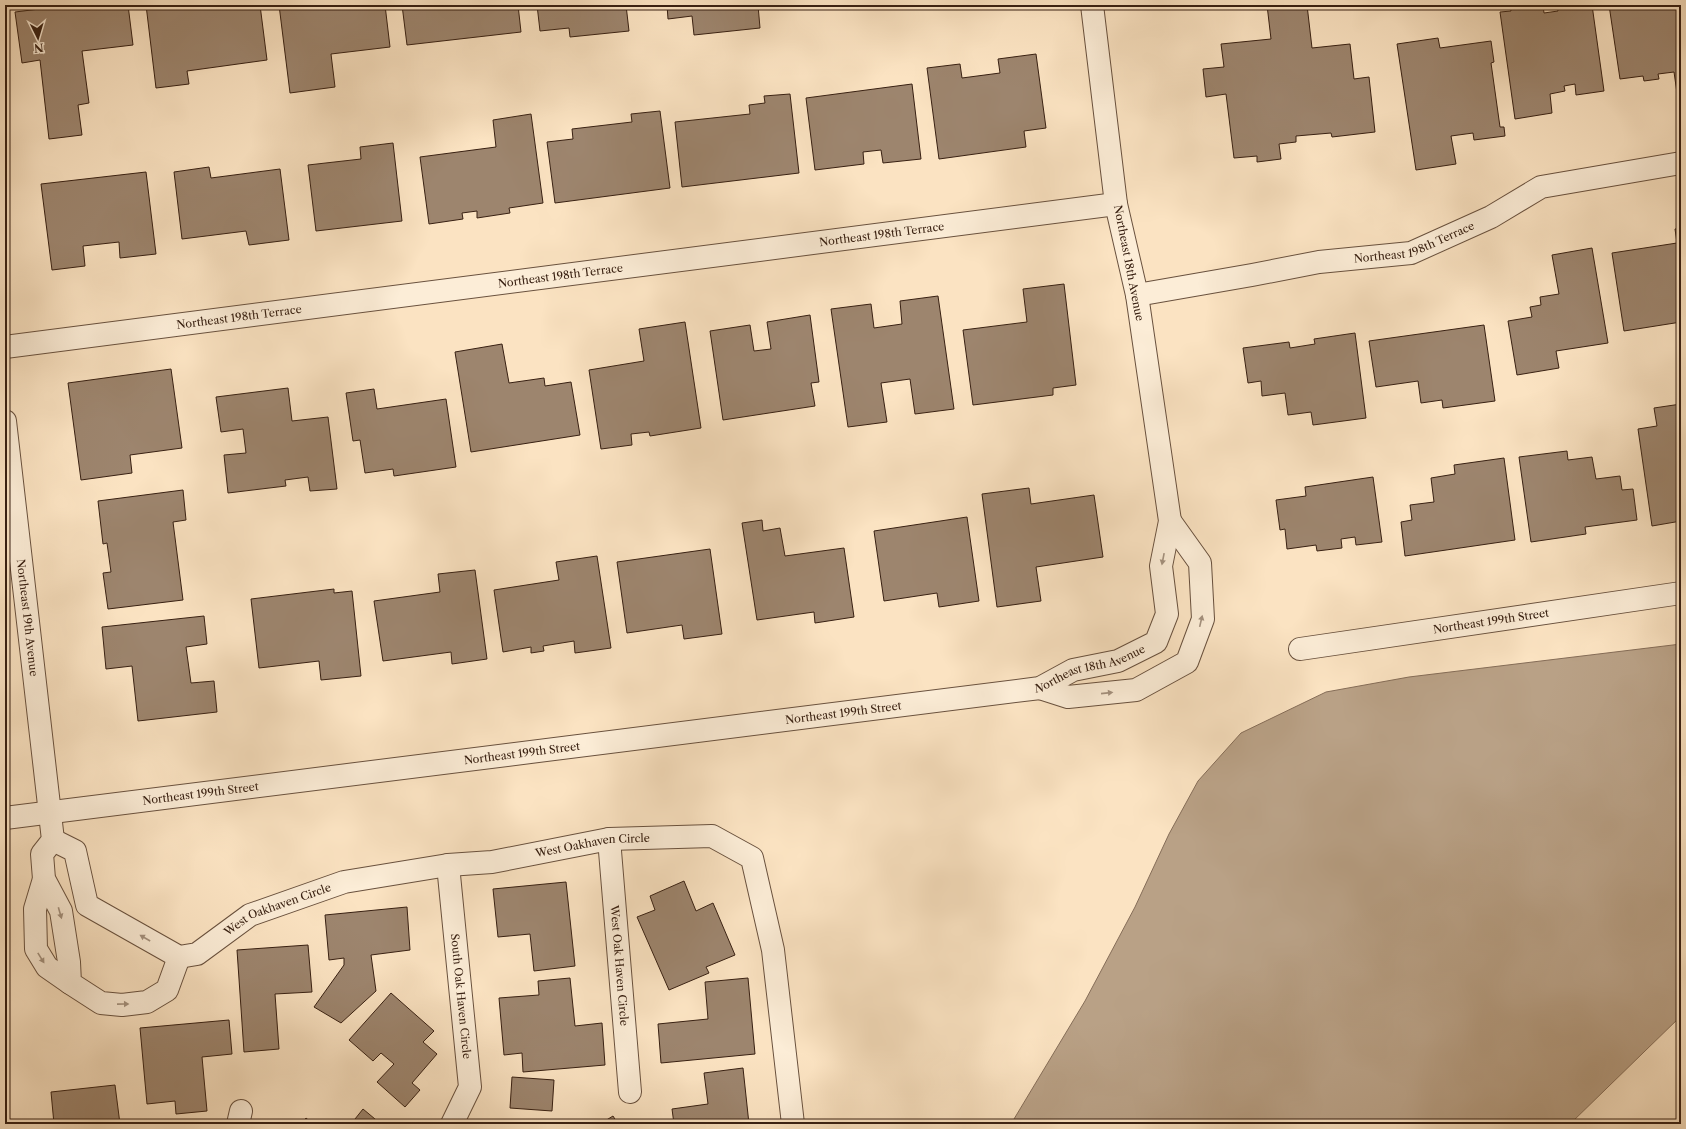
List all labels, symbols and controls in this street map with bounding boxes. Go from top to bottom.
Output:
north arrow [18,18,58,58]
text: N [33,41,44,55]
street label: Northeast 18th Avenue [1111,204,1147,322]
street label: Northeast 198th Terrace [1353,218,1476,266]
street label: Northeast 198th Terrace [818,219,945,249]
street label: Northeast 198th Terrace [497,261,624,290]
street label: Northeast 198th Terrace [176,302,302,332]
one-way arrow [1159,553,1165,565]
street label: Northeast 19th Avenue [14,558,41,677]
street label: Northeast 199th Street [1432,605,1550,636]
one-way arrow [1199,615,1205,628]
street label: Northeast 18th Avenue [1034,642,1147,696]
one-way arrow [1101,690,1113,696]
street label: Northeast 199th Street [784,698,902,727]
street label: Northeast 199th Street [463,739,581,767]
street label: Northeast 199th Street [142,779,259,808]
street label: West Oakhaven Circle [533,831,650,861]
street label: West Oakhaven Circle [220,880,333,939]
street label: West Oak Haven Circle [607,904,631,1026]
one-way arrow [57,907,63,919]
street label: South Oak Haven Circle [448,933,474,1060]
one-way arrow [140,935,151,942]
one-way arrow [38,952,45,963]
one-way arrow [117,1001,129,1008]

